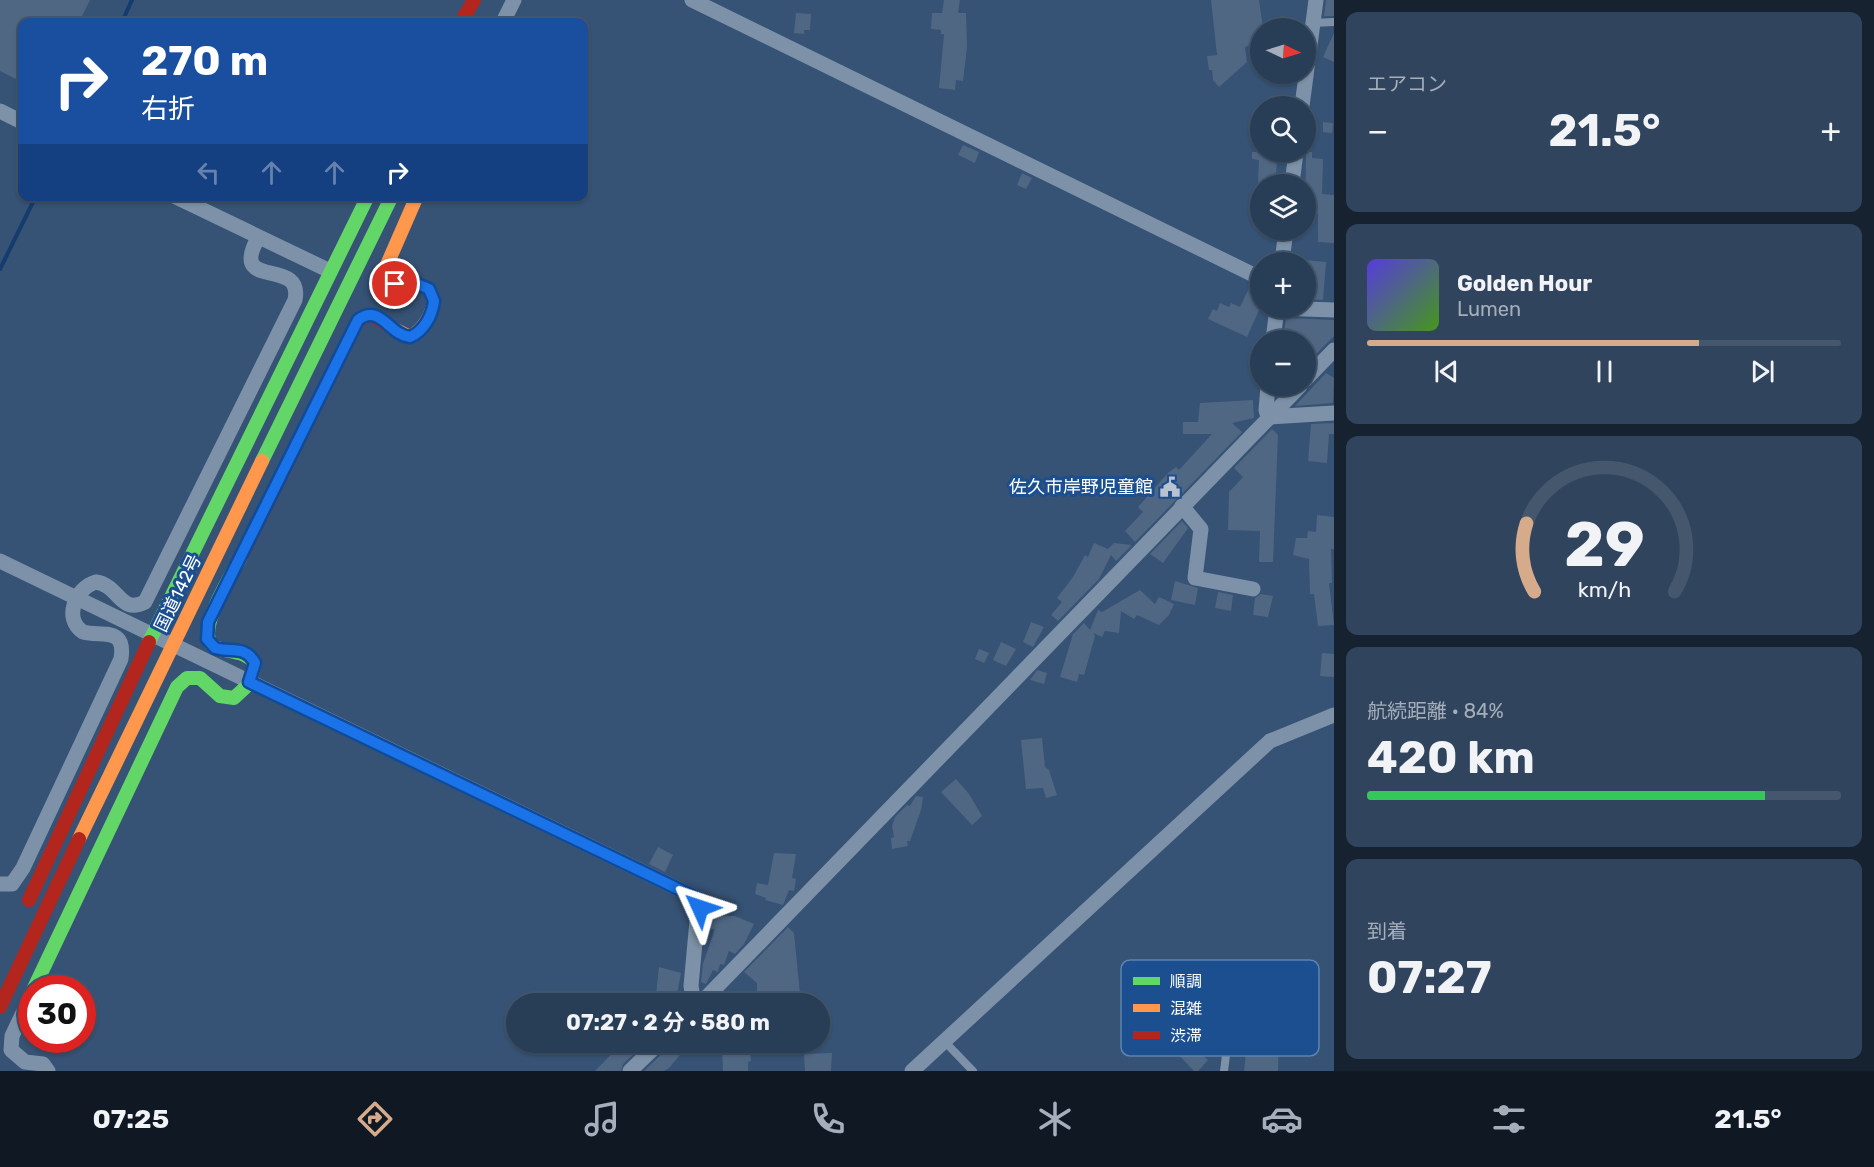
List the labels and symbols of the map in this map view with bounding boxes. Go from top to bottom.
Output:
north arrow [1250,18,1316,84]
pin [369,258,420,309]
public building icon: 佐久市岸野児童館 [1158,475,1182,499]
place label: 佐久市岸野児童館 [1009,476,1153,498]
street label: 国道142号 [150,551,206,635]
position arrow [668,876,732,940]
legend [1121,960,1319,1056]
text: 順調 [1170,972,1202,991]
speed limit sign: 30 [18,975,96,1053]
text: 混雑 [1170,999,1202,1018]
text: 渋滞 [1170,1026,1202,1045]

